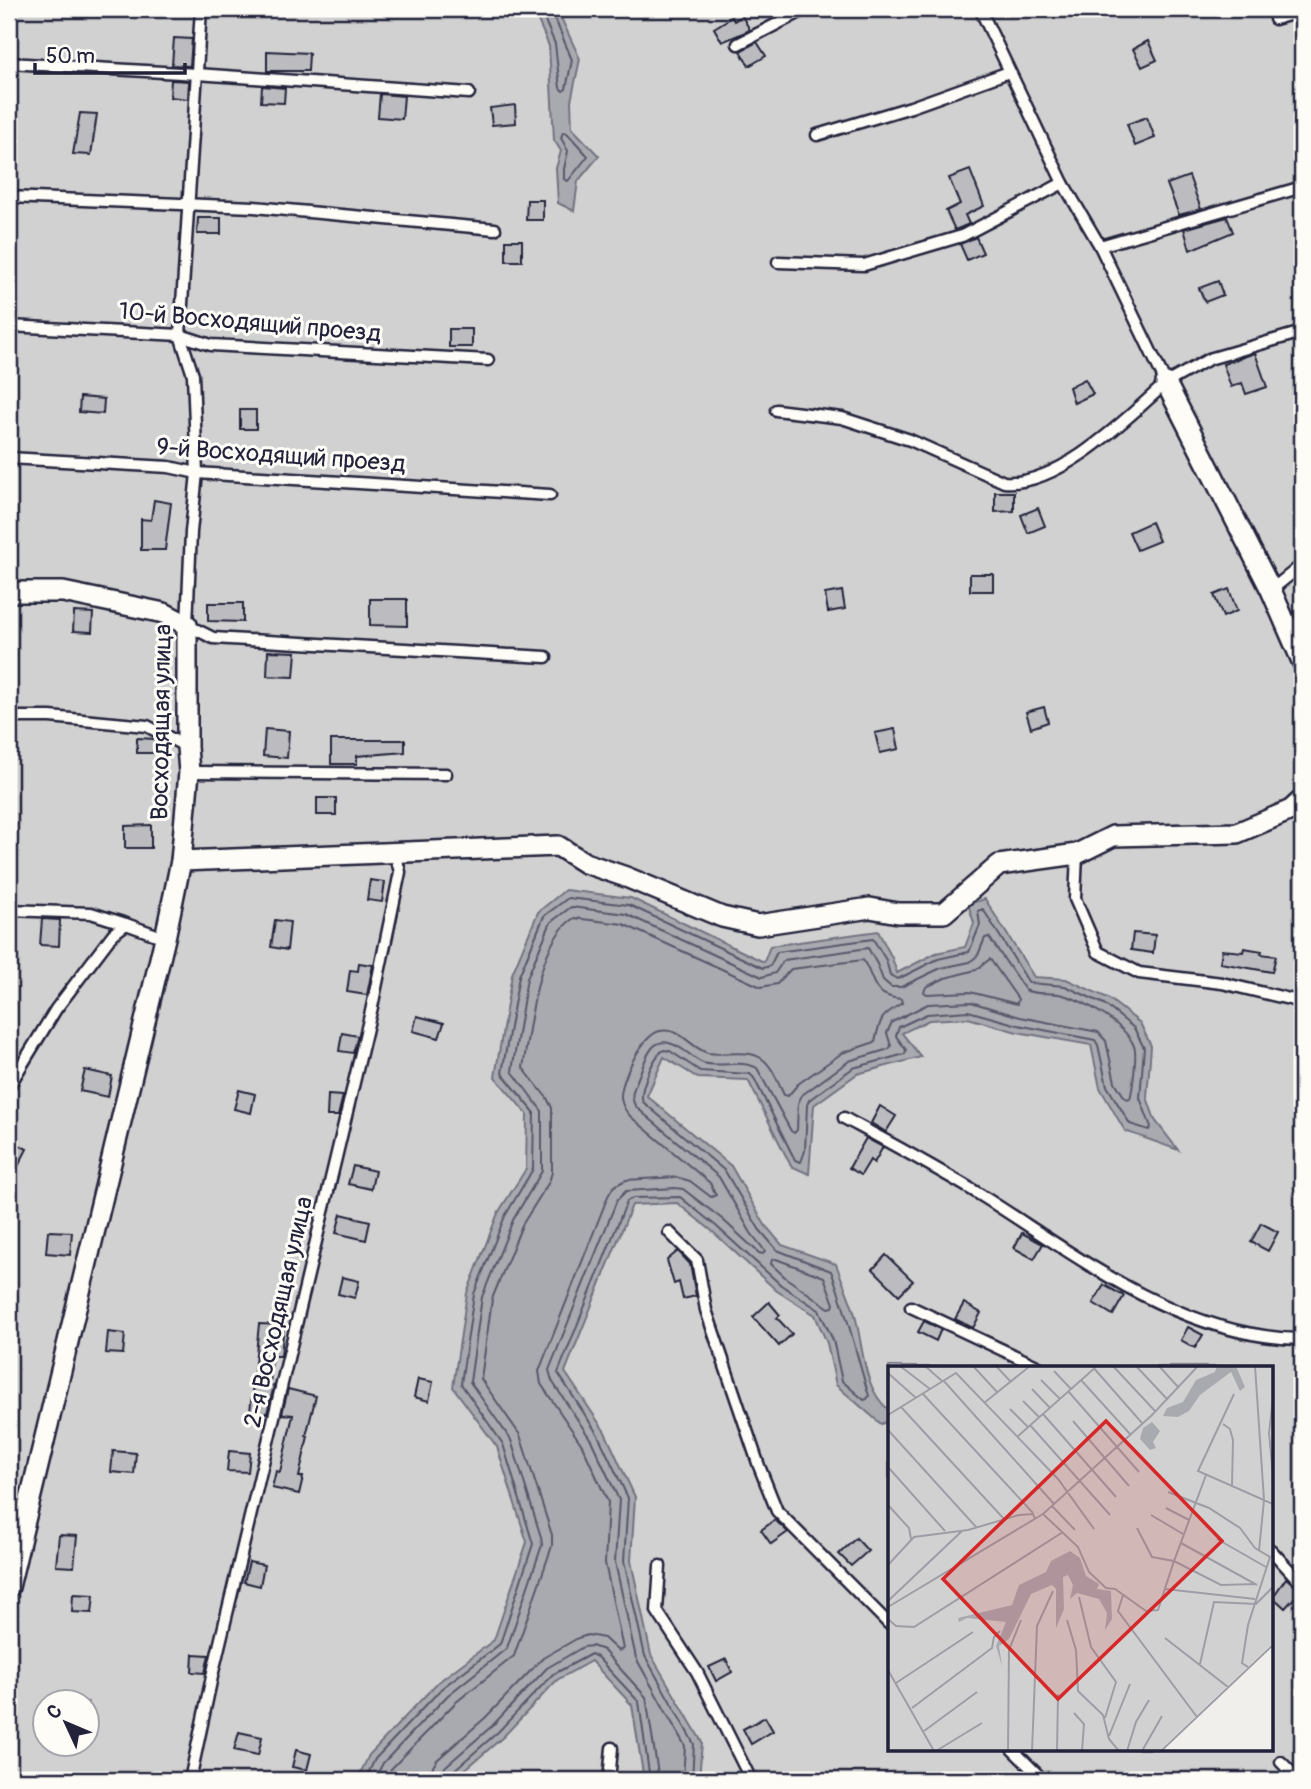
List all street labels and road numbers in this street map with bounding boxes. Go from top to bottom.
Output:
street label: 10-й Восходящий проезд [118,297,383,348]
street label: 9-й Восходящий проезд [155,432,407,479]
street label: Восходящая улица [145,624,178,820]
street label: 2-я Восходящая улица [238,1194,319,1430]

